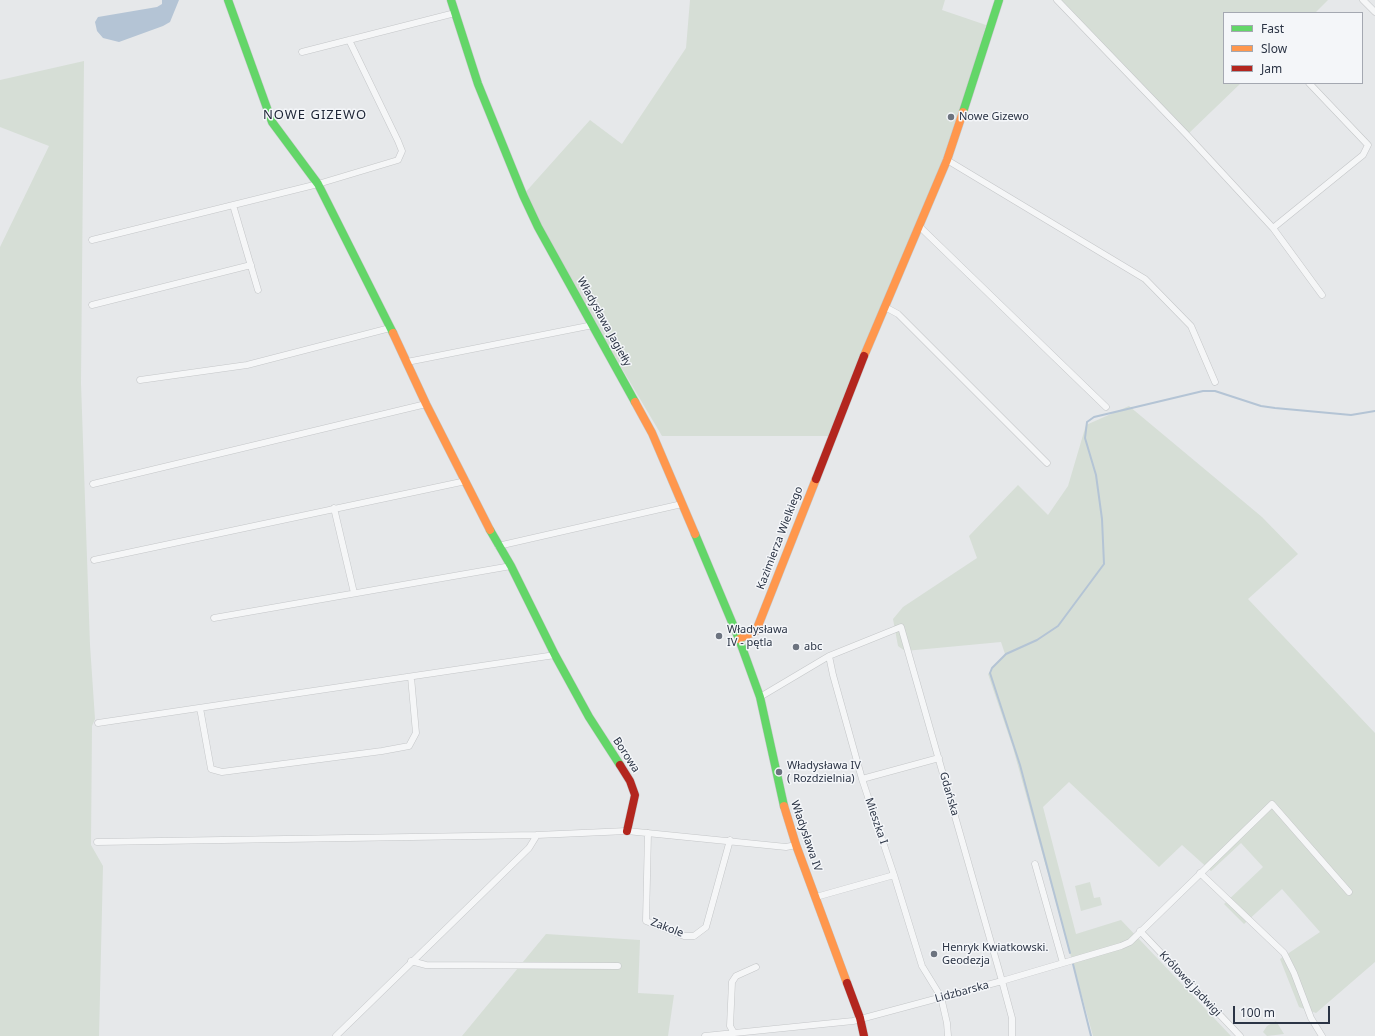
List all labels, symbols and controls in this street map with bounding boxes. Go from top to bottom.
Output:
legend [1223,12,1363,84]
text: Fast [1261,20,1284,37]
text: Slow [1261,40,1287,57]
text: Jam [1261,60,1282,77]
district label: NOWE GIZEWO [263,107,367,123]
place label: Nowe Gizewo [959,110,1029,124]
marker: Nowe Gizewo [946,112,956,122]
street label: Władysława Jagiełły [574,275,634,369]
street label: Kazimierza Wielkiego [754,485,806,591]
place label: Władysława IV - pętla [727,623,788,649]
marker: Władysława IV - pętla [714,631,724,641]
place label: abc [804,640,822,654]
marker: abc [791,642,801,652]
street label: Borowa [610,735,642,775]
place label: Władysława IV ( Rozdzielnia) [787,759,861,785]
marker: Władysława IV ( Rozdzielnia) [774,767,784,777]
street label: Gdańska [936,771,962,817]
street label: Mieszka I [862,796,890,846]
street label: Władysława IV [788,799,824,873]
street label: Zakole [649,916,685,940]
place label: Henryk Kwiatkowski. Geodezja [942,941,1048,967]
marker: Henryk Kwiatkowski. Geodezja [929,949,939,959]
street label: Królowej Jadwigi [1156,949,1224,1019]
street label: Lidzbarska [934,978,990,1006]
scale bar [1235,998,1332,1024]
text: 100 m [1240,1004,1275,1021]

